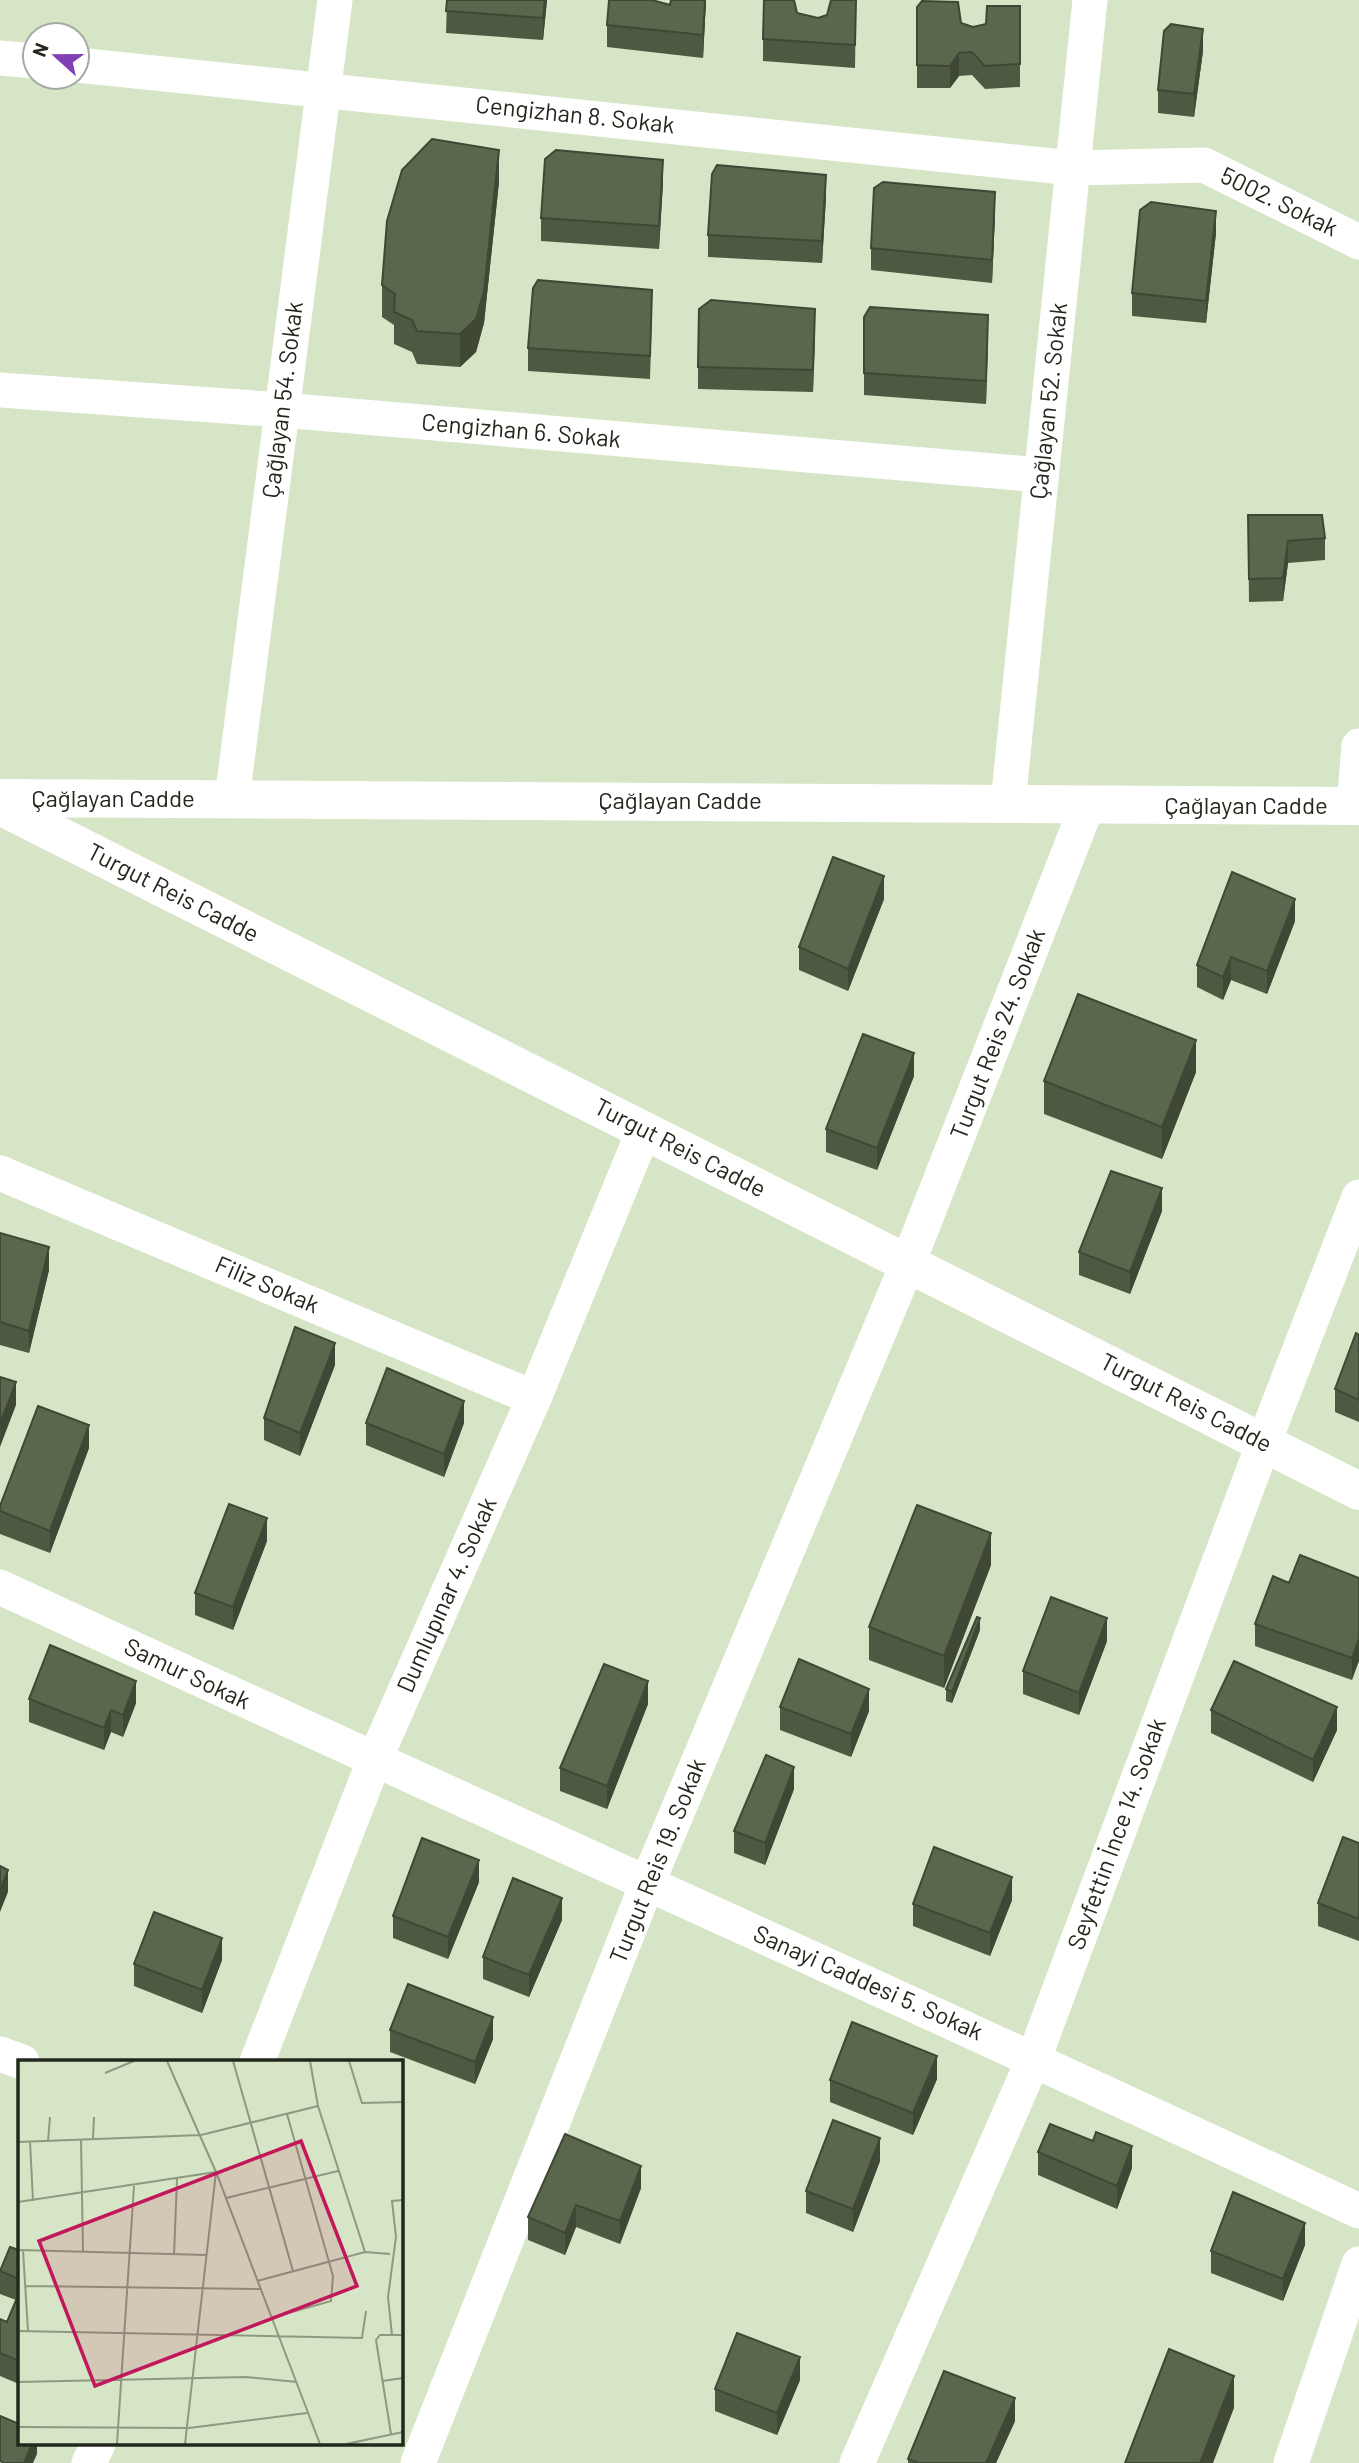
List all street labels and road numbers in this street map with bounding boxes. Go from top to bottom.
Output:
street label: Cengizhan 8. Sokak [474,89,676,138]
street label: 5002. Sokak [1216,160,1343,242]
street label: Çağlayan 54. Sokak [255,300,308,500]
street label: Çağlayan 52. Sokak [1023,301,1072,501]
street label: Cengizhan 6. Sokak [420,406,622,453]
street label: Çağlayan Cadde [31,783,195,812]
street label: Çağlayan Cadde [598,785,762,814]
street label: Çağlayan Cadde [1164,790,1328,819]
street label: Turgut Reis Cadde [83,836,264,947]
street label: Turgut Reis 24. Sokak [943,924,1050,1143]
street label: Turgut Reis Cadde [590,1091,771,1202]
street label: Filiz Sokak [211,1249,324,1318]
street label: Turgut Reis Cadde [1096,1346,1277,1457]
street label: Dumlupınar 4. Sokak [390,1492,502,1696]
street label: Samur Sokak [120,1631,255,1714]
street label: Seyfettin İnce 14. Sokak [1060,1714,1171,1953]
street label: Turgut Reis 19. Sokak [602,1754,711,1967]
street label: Sanayi Caddesi 5. Sokak [749,1918,988,2045]

